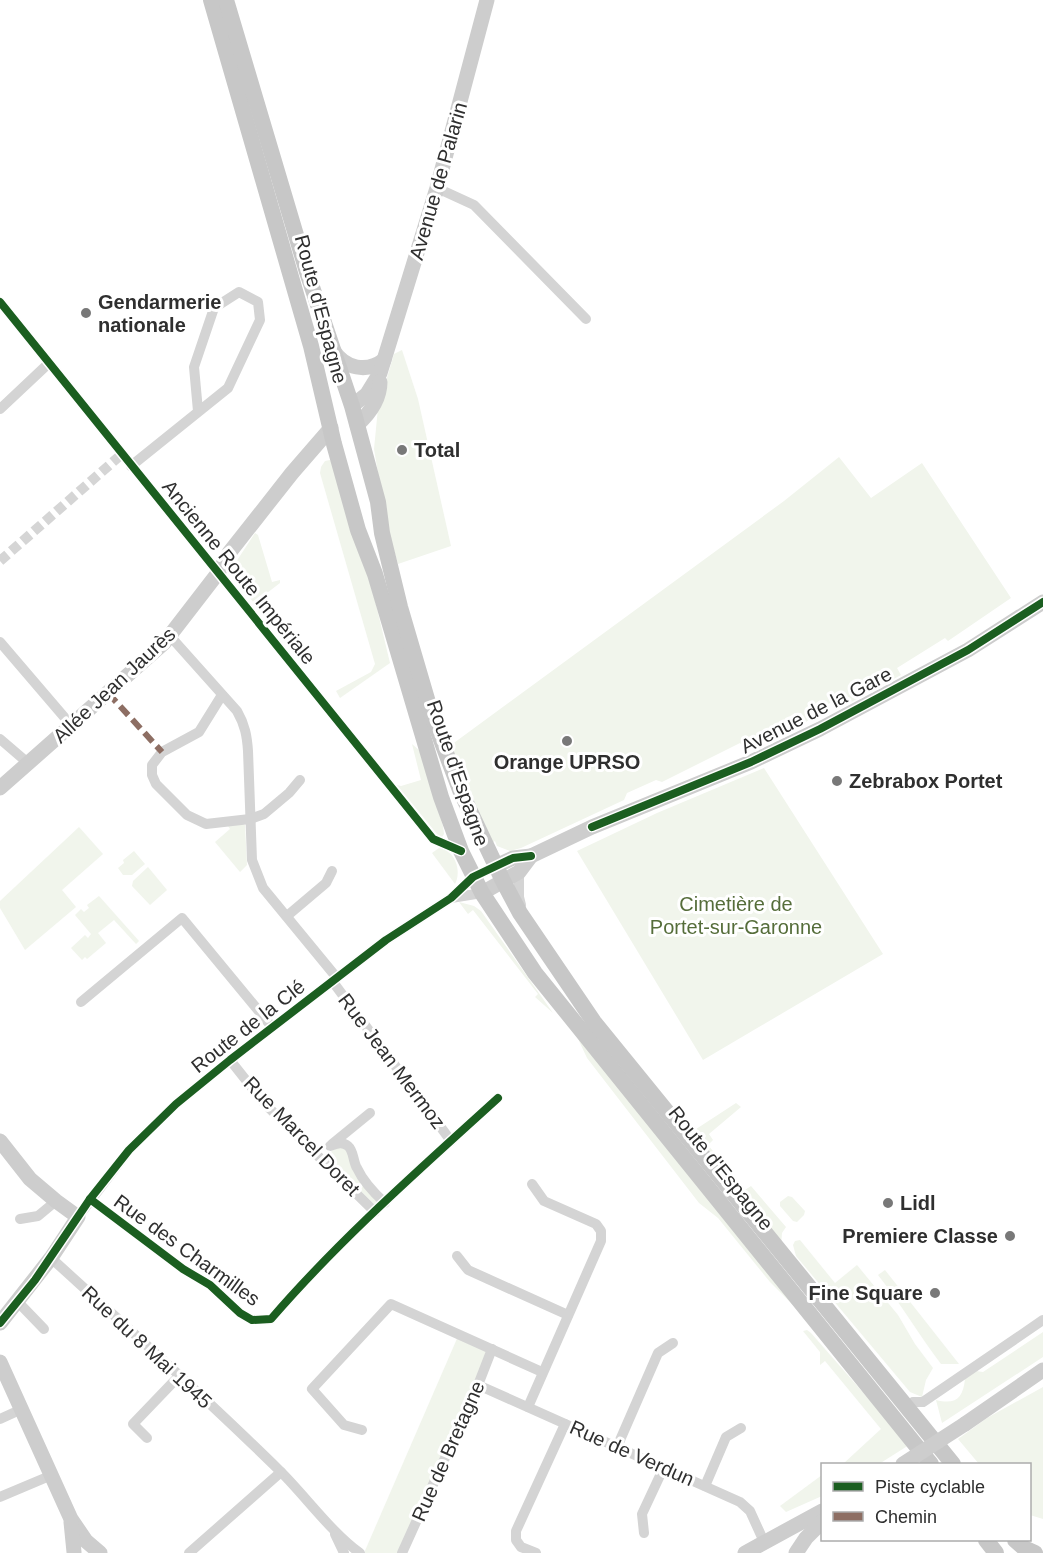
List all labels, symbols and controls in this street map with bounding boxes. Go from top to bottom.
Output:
street label: Avenue de Palarin [405,100,471,262]
street label: Route d'Espagne [291,232,351,386]
place label: Gendarmerie nationale [98,291,221,336]
marker: Gendarmerie nationale [79,306,93,320]
place label: Total [414,439,460,461]
marker: Total [395,443,409,457]
street label: Ancienne Route Impériale [158,476,320,668]
street label: Allée Jean Jaurès [48,623,180,747]
street label: Avenue de la Gare [737,662,895,758]
street label: Route d'Espagne [423,697,493,849]
marker: Orange UPRSO [560,734,574,748]
place label: Orange UPRSO [494,751,640,773]
place label: Zebrabox Portet [849,770,1003,792]
marker: Zebrabox Portet [830,774,844,788]
park label: Cimetière de Portet-sur-Garonne [650,893,822,938]
street label: Route de la Clé [187,975,309,1077]
street label: Rue Jean Mermoz [334,989,450,1133]
street label: Rue Marcel Doret [240,1072,365,1200]
street label: Route d'Espagne [664,1102,778,1234]
street label: Rue des Charmilles [110,1190,264,1310]
place label: Lidl [900,1192,936,1214]
marker: Lidl [881,1196,895,1210]
place label: Premiere Classe [842,1225,998,1247]
marker: Premiere Classe [1003,1229,1017,1243]
street label: Rue du 8 Mai 1945 [78,1281,216,1413]
place label: Fine Square [809,1282,923,1304]
marker: Fine Square [928,1286,942,1300]
street label: Rue de Bretagne [407,1377,489,1525]
street label: Rue de Verdun [567,1416,697,1490]
legend [821,1463,1031,1541]
text: Piste cyclable [875,1477,985,1497]
text: Chemin [875,1507,937,1527]

